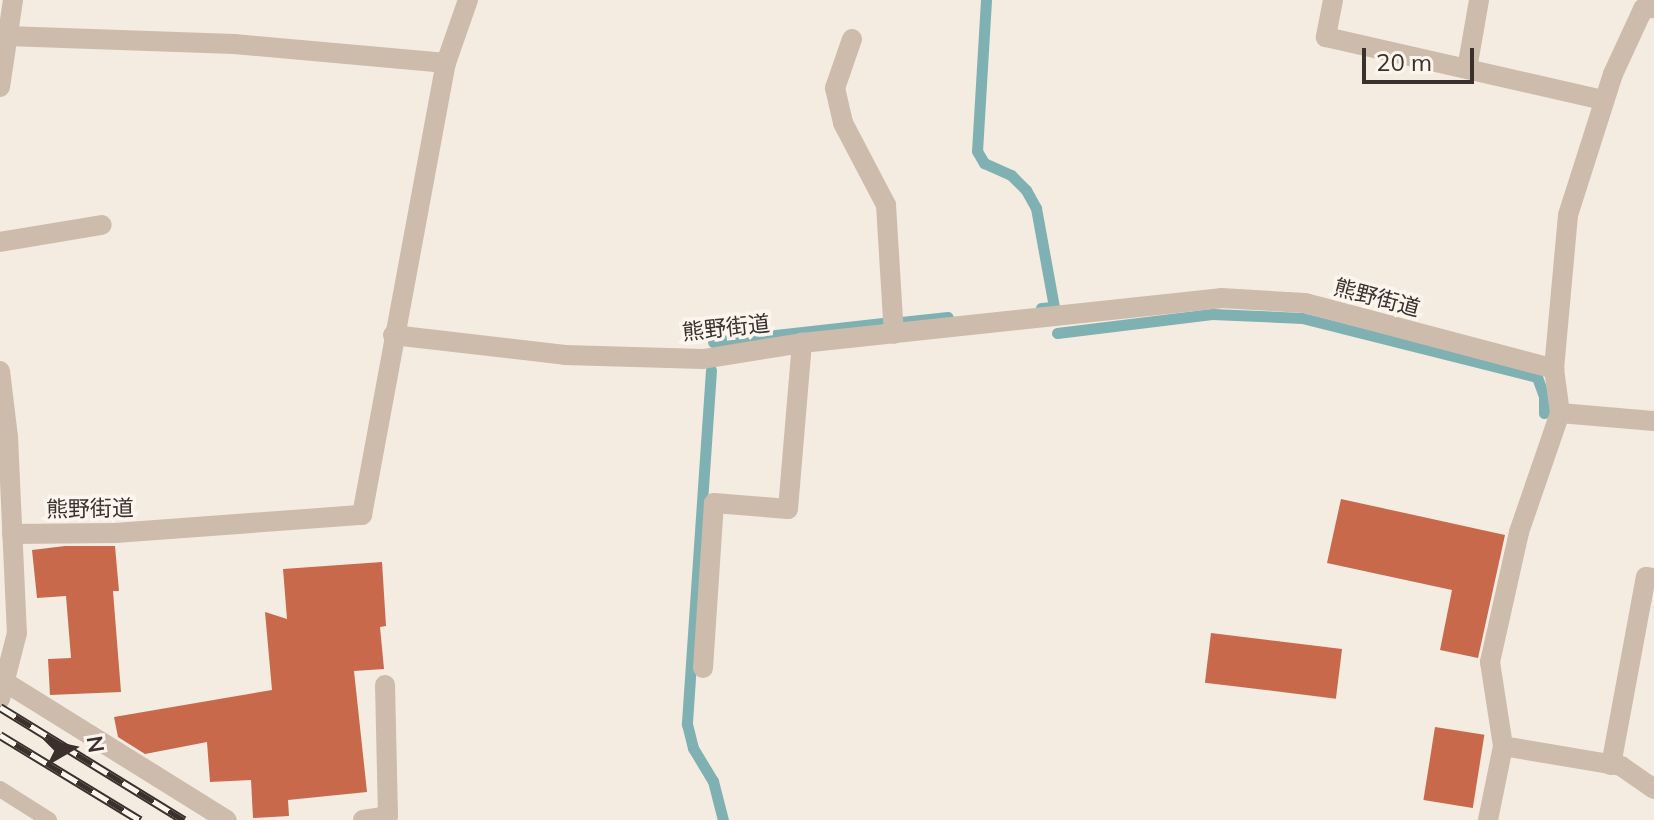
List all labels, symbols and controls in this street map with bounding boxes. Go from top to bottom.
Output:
scale bar [1366,32,1478,82]
text: 20 m [1376,47,1432,77]
street label: 熊野街道 [1331,274,1423,322]
street label: 熊野街道 [681,310,771,346]
street label: 熊野街道 [46,495,134,523]
north arrow [32,708,112,788]
text: N [81,734,111,755]

